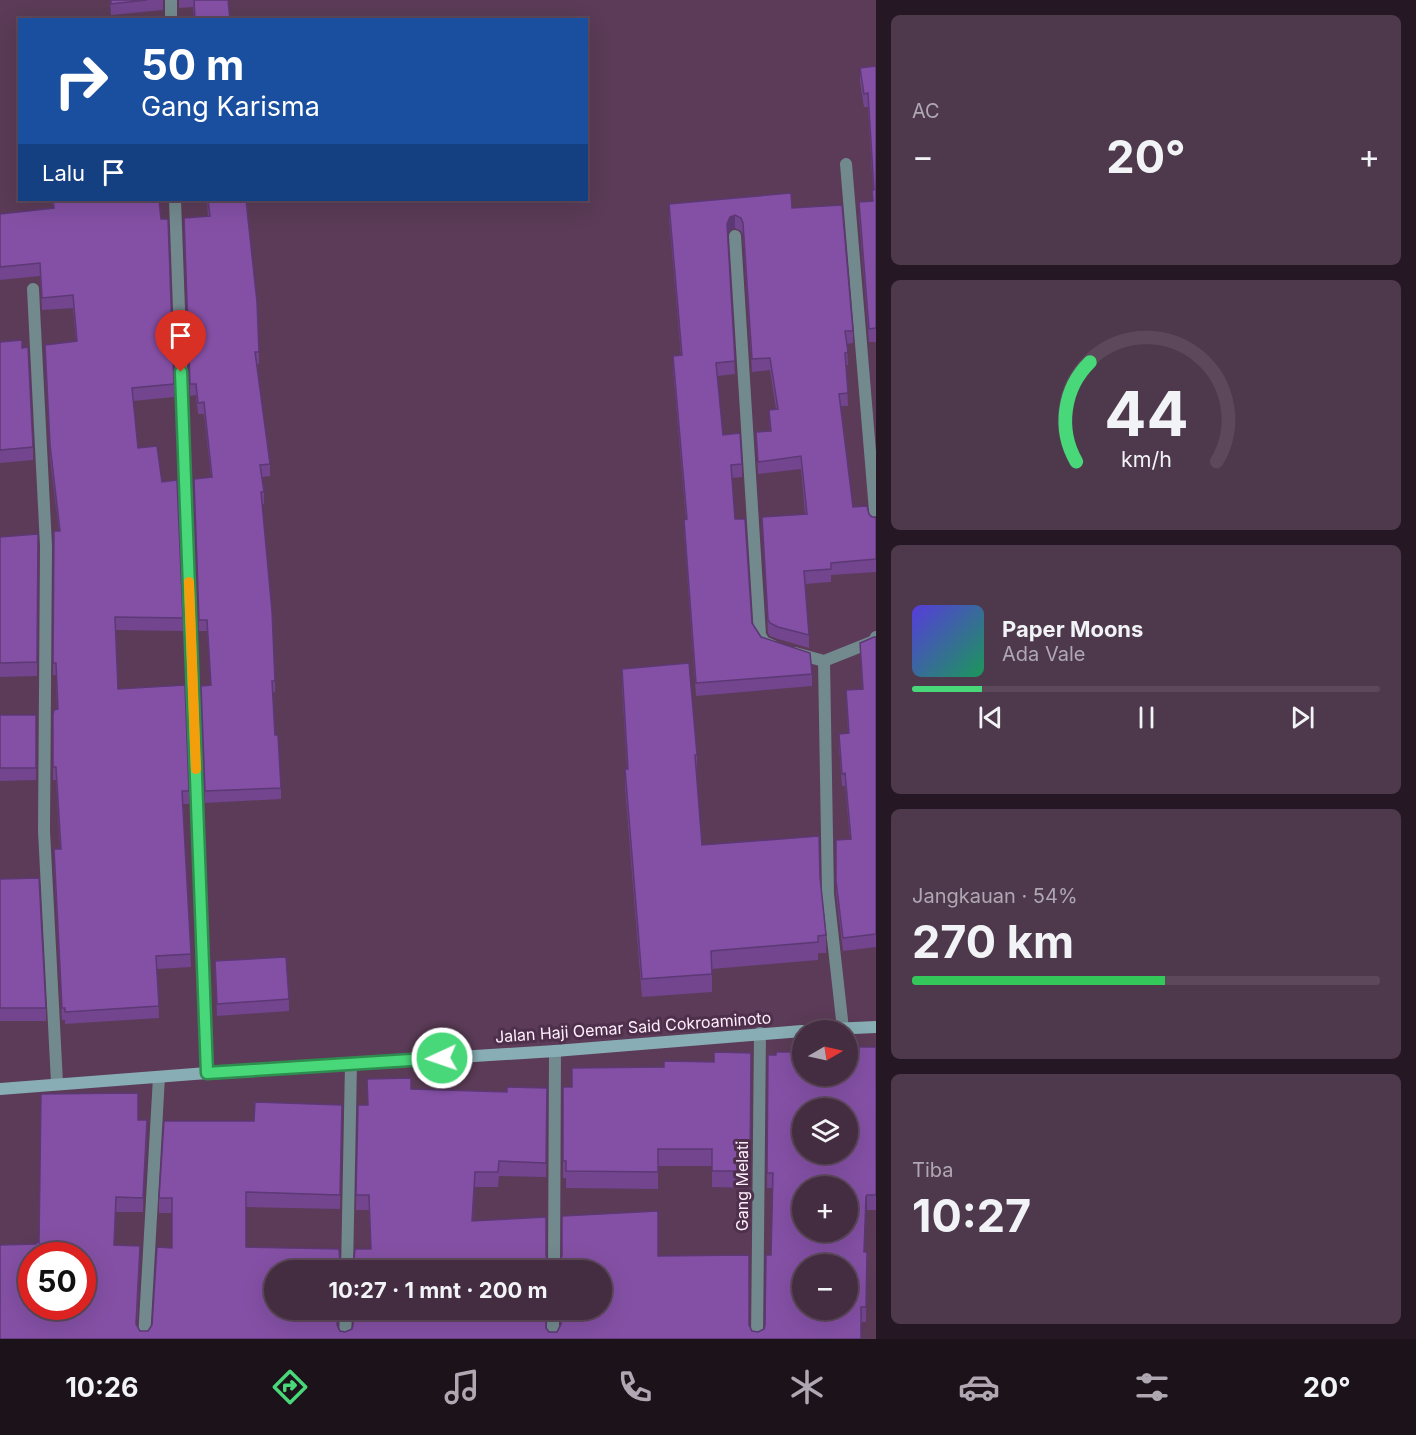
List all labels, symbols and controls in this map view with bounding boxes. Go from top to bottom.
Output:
text: 50 m [141,39,244,90]
icon: right [42,42,120,120]
text: Gang Karisma [141,90,320,123]
text: AC [912,99,940,123]
text: 20° [1106,129,1186,184]
text: − [912,136,934,176]
text: + [1358,136,1380,176]
icon: arrive [97,156,130,189]
text: Lalu [42,160,85,186]
pin [155,310,206,372]
icon: arrive [164,319,197,352]
text: 44 [1104,376,1188,451]
text: km/h [1121,446,1171,472]
text: Paper Moons [1002,616,1143,642]
text: Ada Vale [1002,642,1085,666]
icon: previous [974,701,1007,734]
icon: pause [1130,701,1163,734]
icon: next [1286,701,1319,734]
text: Jangkauan · 54% [912,884,1078,908]
text: 270 km [912,914,1074,969]
street label: Jalan Haji Oemar Said Cokroaminoto [494,1007,772,1047]
north arrow [792,1020,858,1086]
map controls [792,1020,858,1320]
position arrow [410,1026,474,1090]
button: layers [792,1098,858,1164]
street label: Gang Melati [732,1141,752,1231]
text: Tiba [912,1158,953,1182]
button: + [792,1176,858,1242]
text: 10:27 [912,1188,1031,1243]
speed limit sign: 50 [18,1242,96,1320]
button: − [792,1254,858,1320]
text: 10:27 · 1 mnt · 200 m [328,1277,548,1303]
icon: directions [269,1366,311,1408]
icon: music [441,1366,483,1408]
icon: phone [614,1366,656,1408]
icon: climate [786,1366,828,1408]
icon: car [958,1366,1000,1408]
icon: filters [1131,1366,1173,1408]
text: 10:26 [65,1371,139,1404]
text: 20° [1303,1371,1351,1404]

